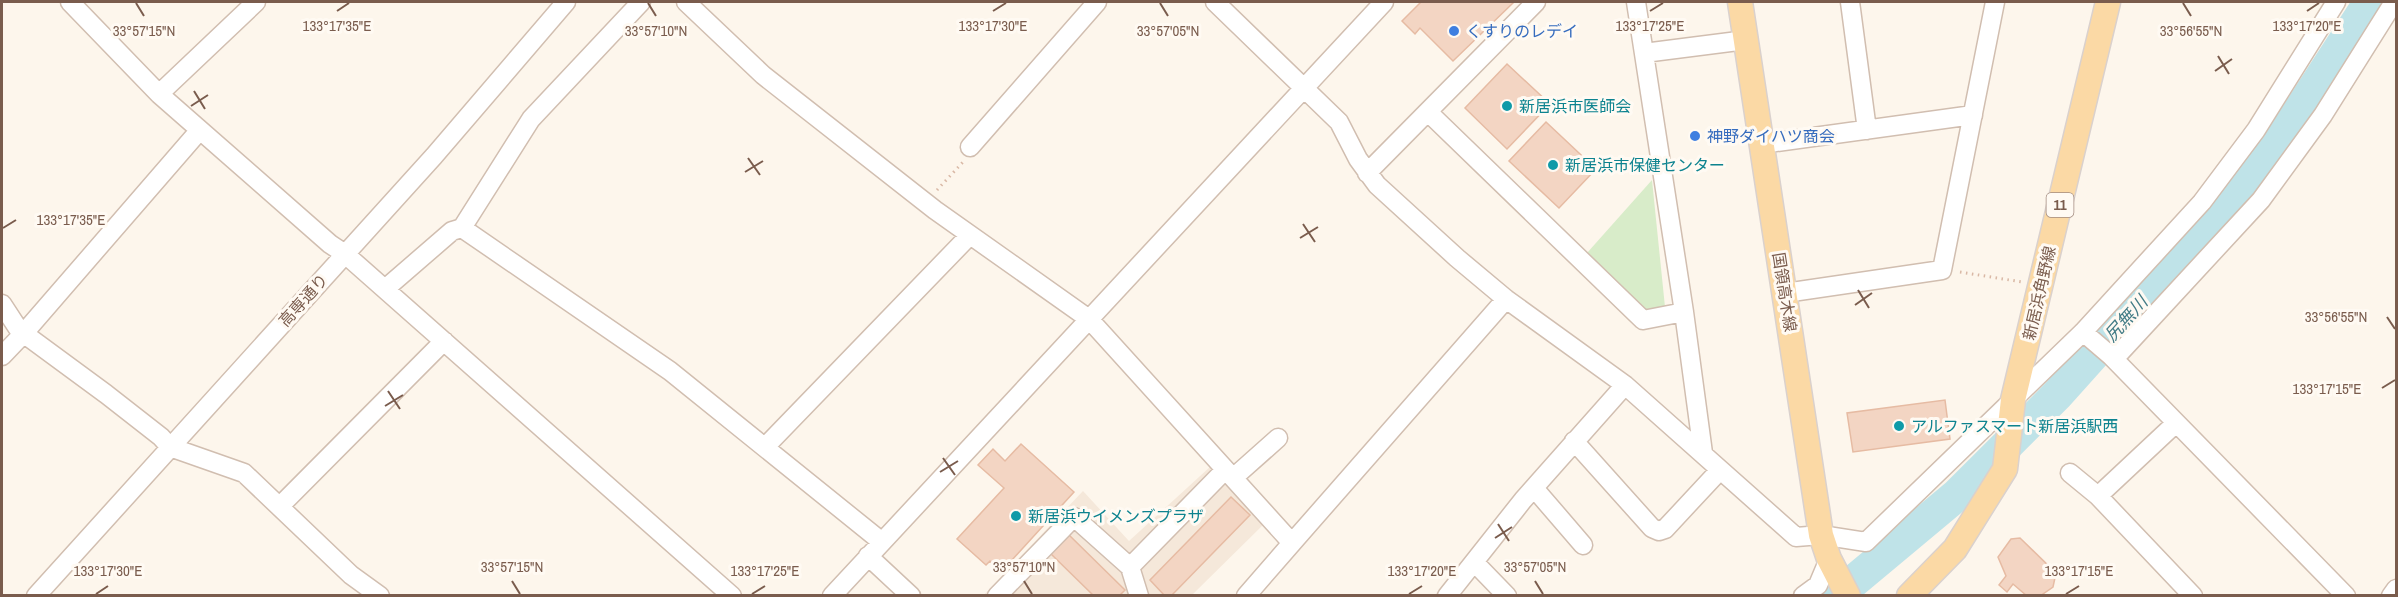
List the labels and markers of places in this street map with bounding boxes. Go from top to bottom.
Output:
place label: くすりのレデイ [1466,20,1578,42]
marker: くすりのレデイ [1447,24,1461,38]
place label: 新居浜市医師会 [1519,95,1631,117]
marker: 新居浜市医師会 [1500,99,1514,113]
place label: 神野ダイハツ商会 [1707,125,1835,147]
marker: 神野ダイハツ商会 [1688,129,1702,143]
place label: 新居浜市保健センター [1565,154,1725,176]
marker: 新居浜市保健センター [1546,158,1560,172]
place label: アルファスマート新居浜駅西 [1911,415,2118,437]
marker: アルファスマート新居浜駅西 [1892,419,1906,433]
place label: 新居浜ウイメンズプラザ [1028,505,1204,527]
marker: 新居浜ウイメンズプラザ [1009,509,1023,523]

